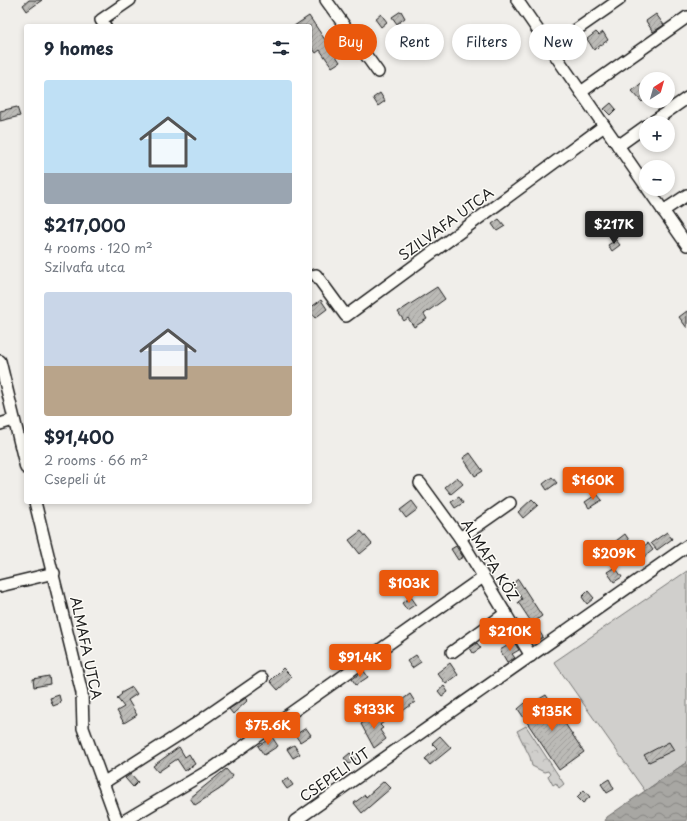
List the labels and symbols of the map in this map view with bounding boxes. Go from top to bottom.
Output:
north arrow [639,72,675,108]
street label: SZILVAFA UTCA [394,182,498,265]
pin: $217K [586,211,642,245]
pin: $160K [565,467,621,501]
street label: ALMAFA KÖZ [457,515,524,605]
pin: $209K [586,540,642,574]
pin: $103K [381,570,437,604]
street label: ALMAFA UTCA [65,594,108,702]
pin: $210K [482,618,538,652]
pin: $91.4K [327,644,393,678]
pin: $133K [346,696,402,730]
pin: $135K [524,698,580,732]
pin: $75.6K [235,712,301,746]
street label: CSEPELI ÚT [295,742,375,807]

